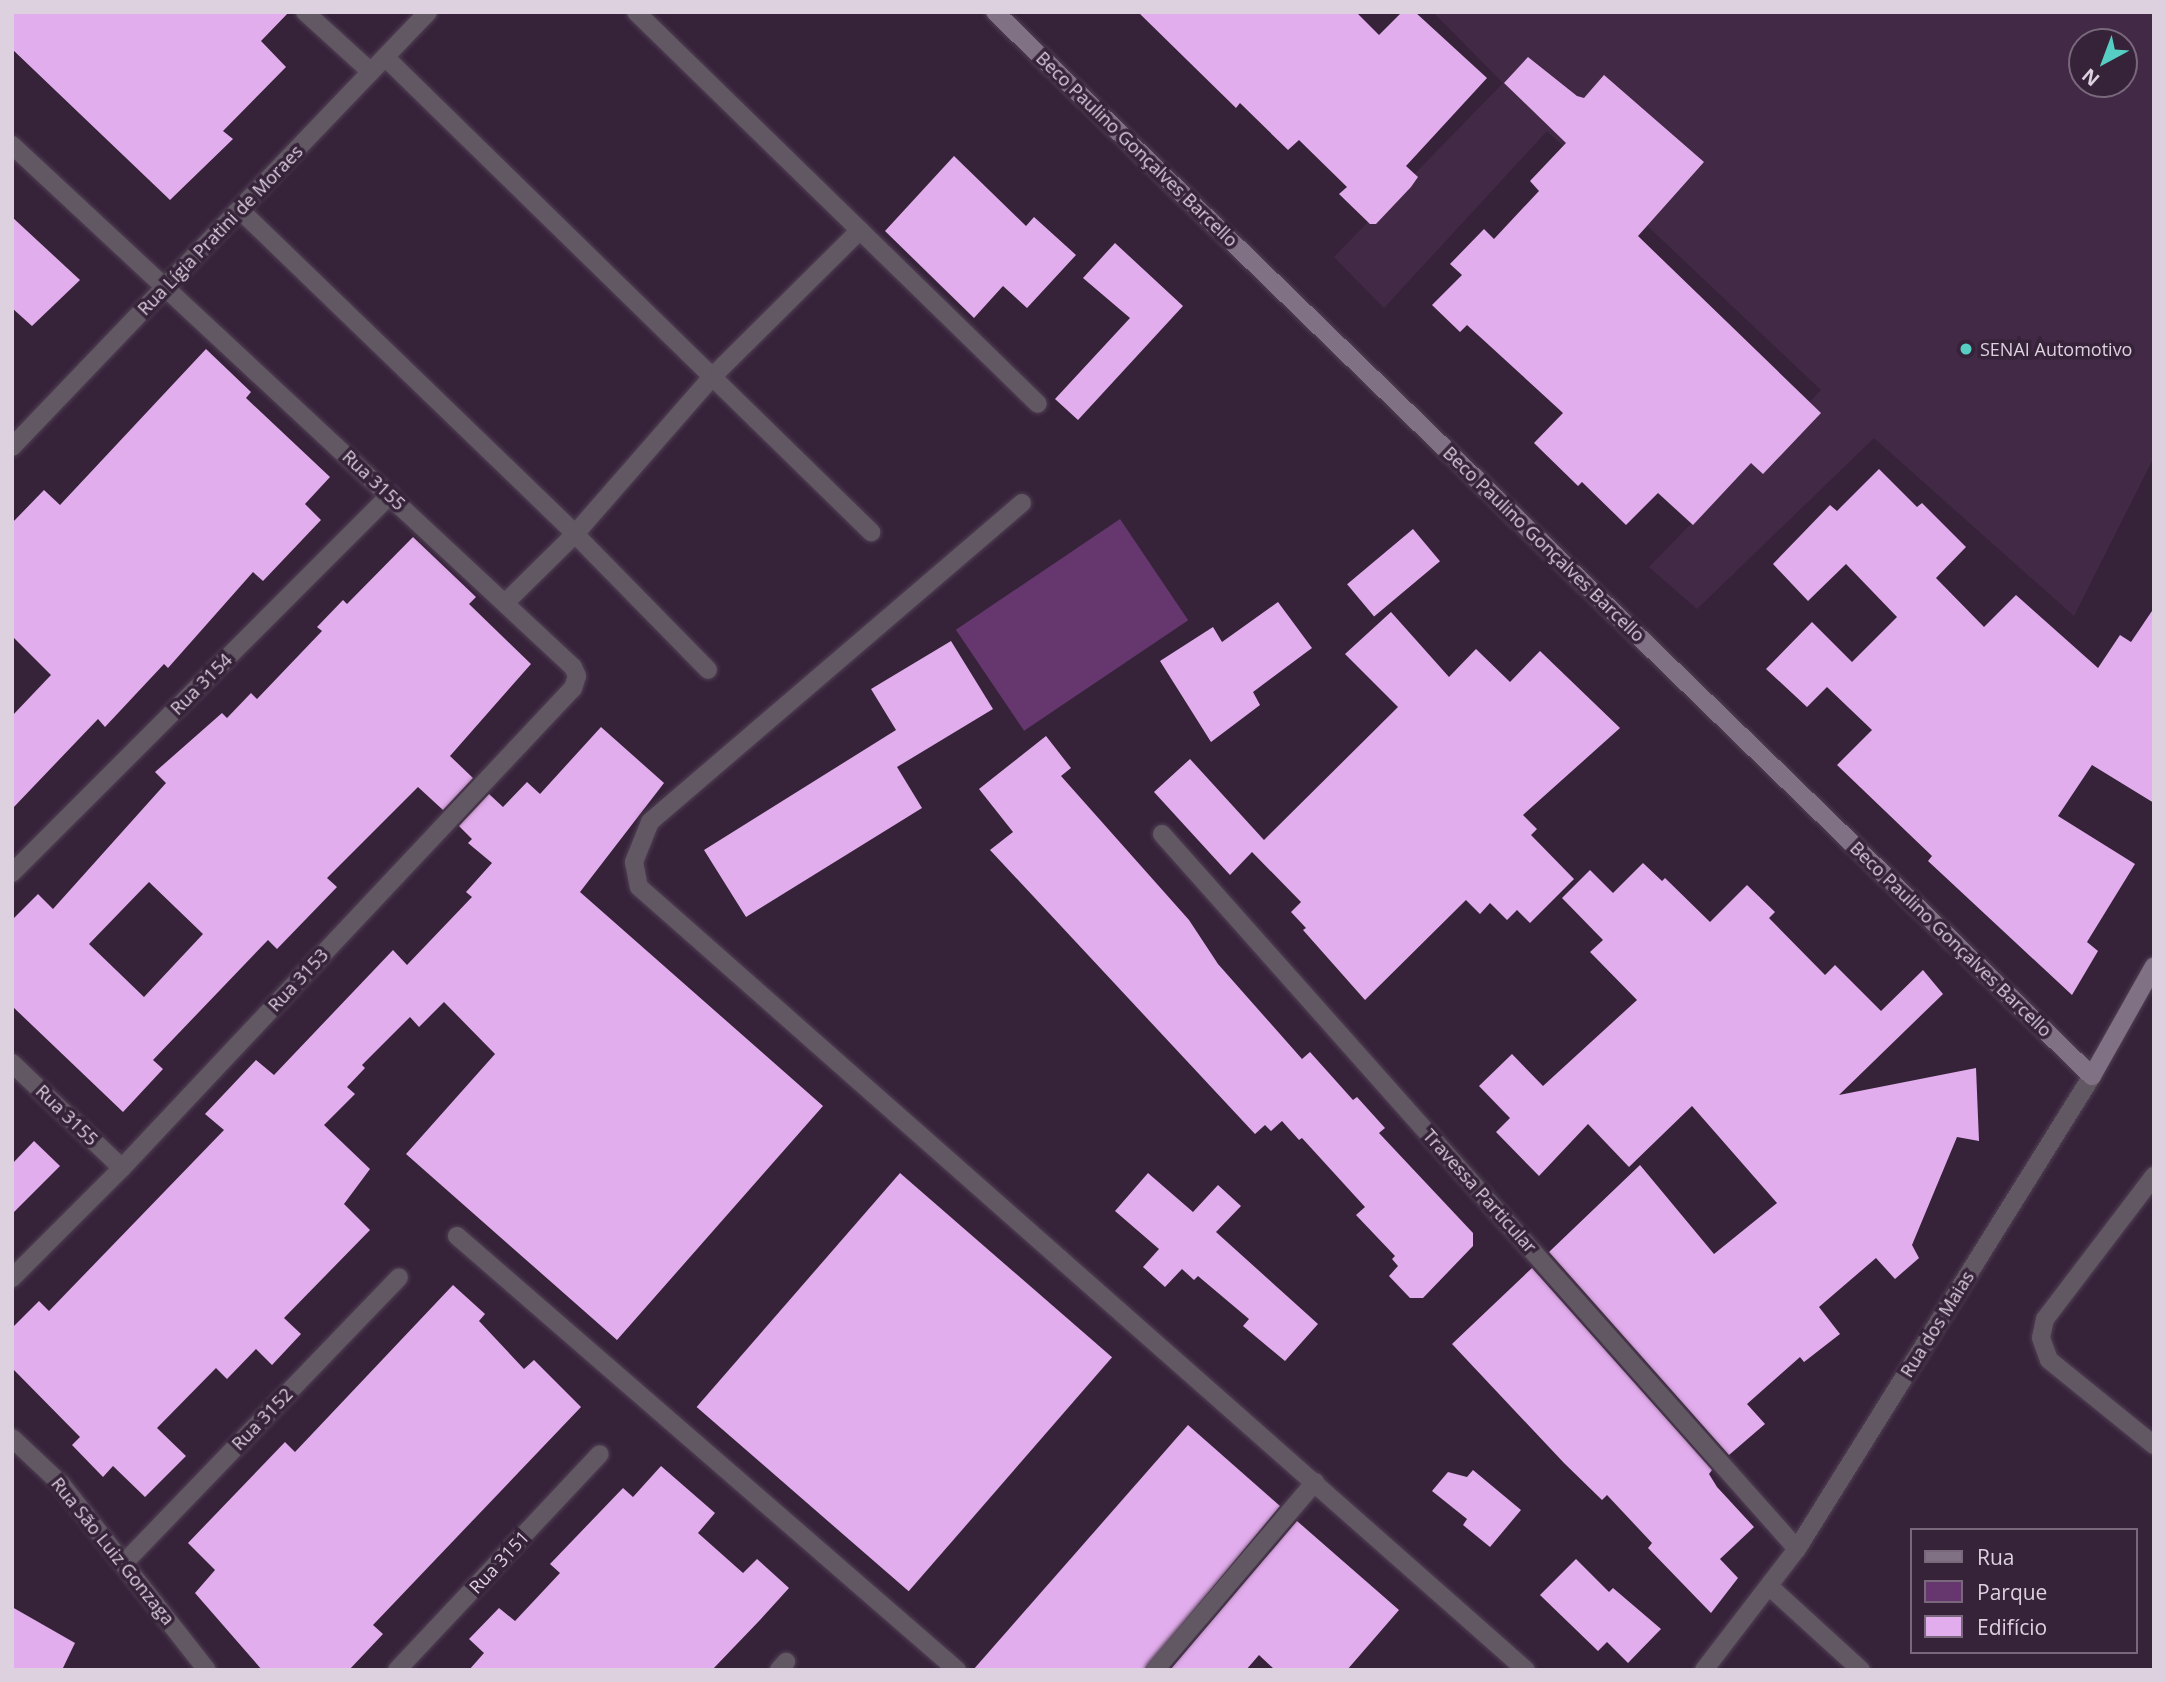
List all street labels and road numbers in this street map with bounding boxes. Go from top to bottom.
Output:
street label: Beco Paulino Gonçalves Barcello [1032,47,1242,251]
street label: Rua Lígia Pratini de Moraes [133,140,307,320]
street label: Beco Paulino Gonçalves Barcello [1439,442,1649,646]
street label: Rua 3155 [338,446,410,514]
street label: Rua 3154 [166,649,236,719]
street label: Beco Paulino Gonçalves Barcello [1846,837,2056,1041]
street label: Rua 3153 [264,944,332,1016]
street label: Rua 3155 [31,1080,103,1150]
street label: Travessa Particular [1419,1125,1541,1257]
street label: Rua dos Maias [1896,1267,1978,1381]
street label: Rua 3152 [227,1383,297,1455]
street label: Rua São Luiz Gonzaga [47,1473,179,1629]
street label: Rua 3151 [465,1526,533,1598]

